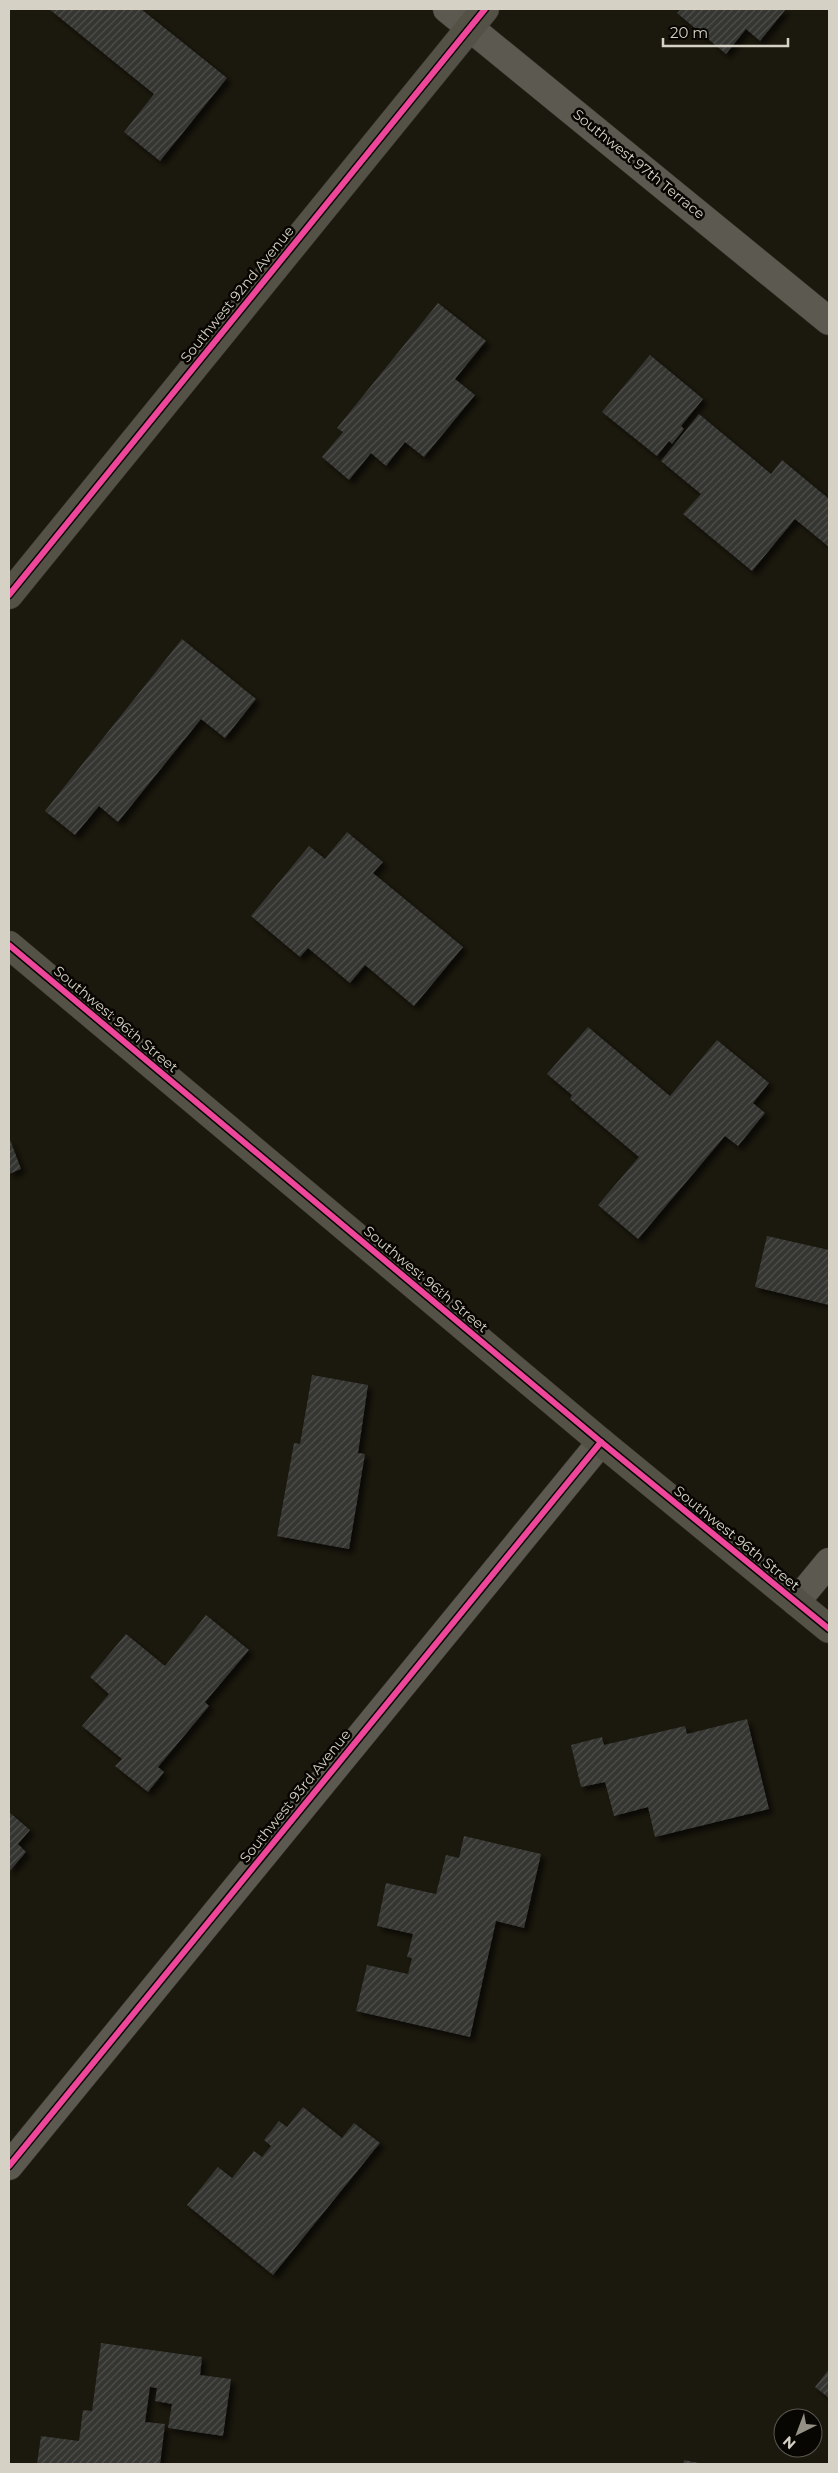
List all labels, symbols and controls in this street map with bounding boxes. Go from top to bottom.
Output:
scale bar [663,15,788,47]
text: 20 m [670,23,708,42]
street label: Southwest 97th Terrace [569,105,709,223]
street label: Southwest 92nd Avenue [176,222,298,366]
street label: Southwest 96th Street [50,962,182,1076]
street label: Southwest 96th Street [360,1222,492,1336]
street label: Southwest 96th Street [670,1482,804,1595]
street label: Southwest 93rd Avenue [236,1726,354,1866]
north arrow [773,2408,823,2458]
text: N [779,2432,800,2453]

